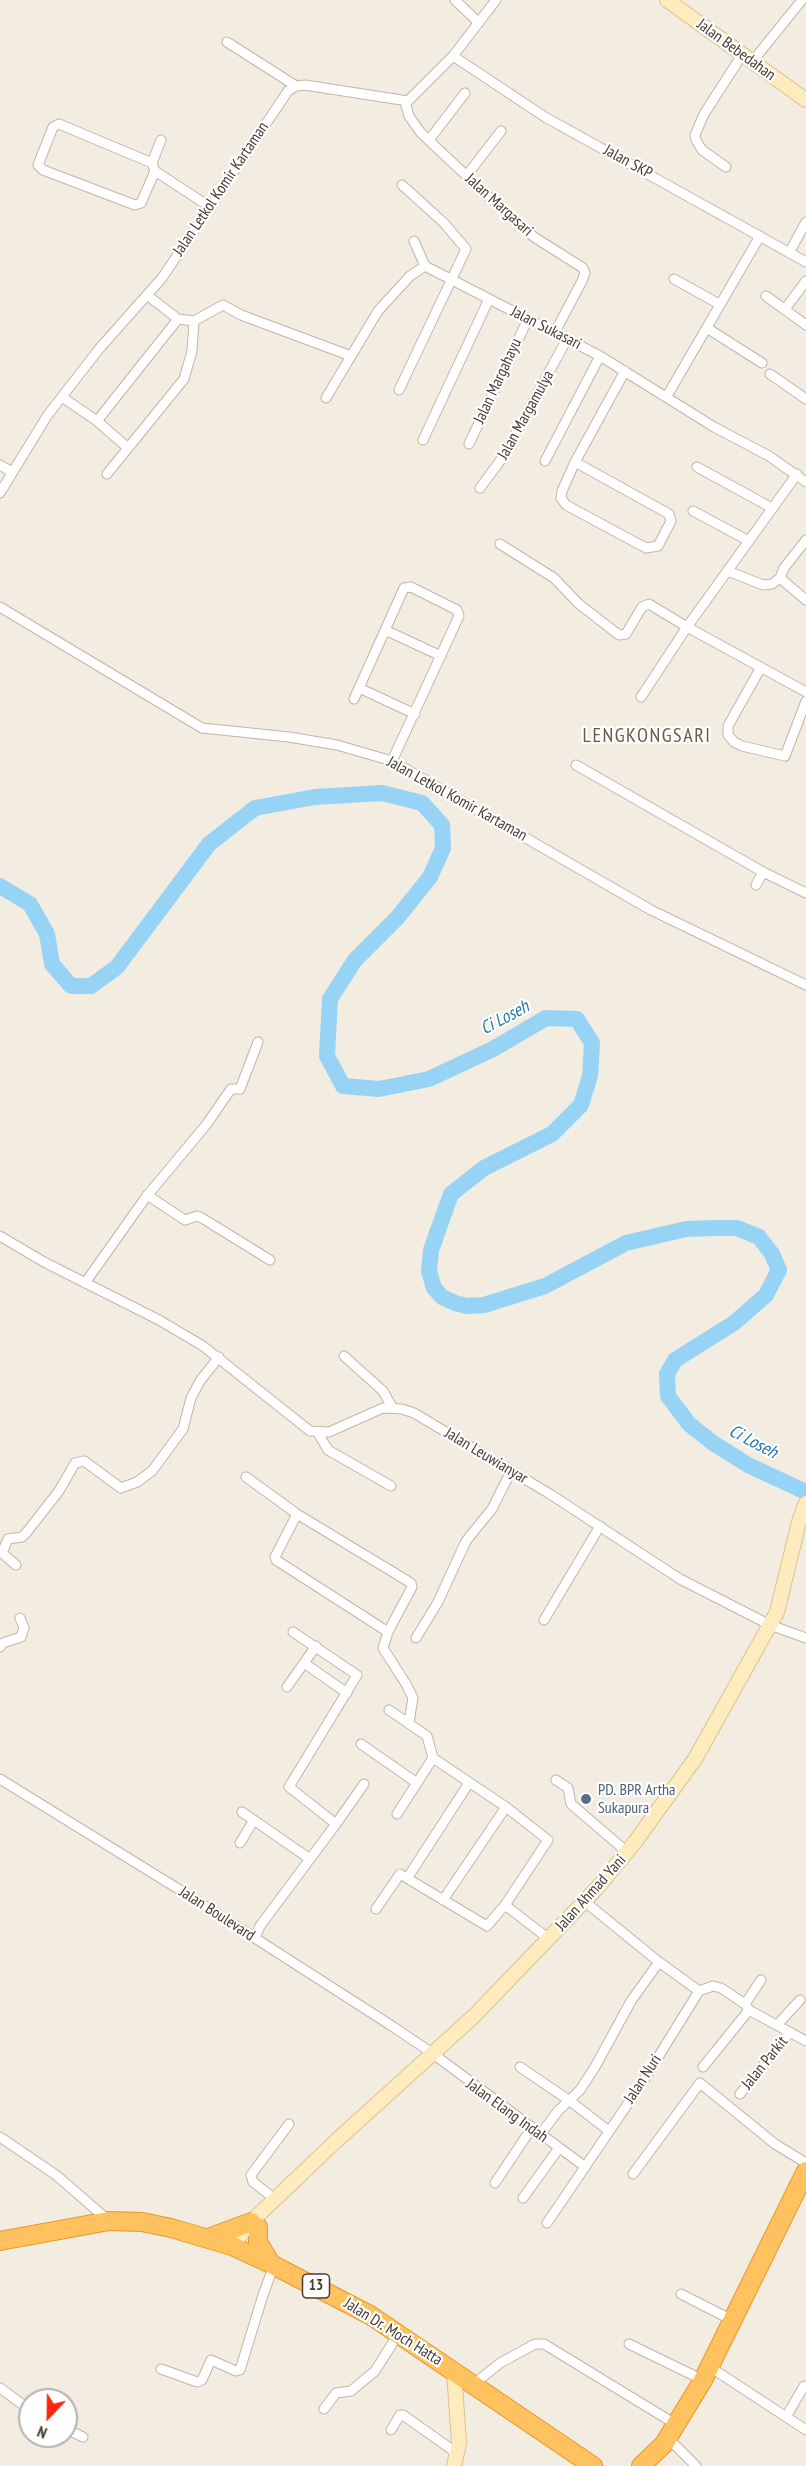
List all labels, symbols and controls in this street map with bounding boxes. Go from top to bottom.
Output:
street label: Jalan Bebedahan [693,15,779,85]
street label: Jalan Letkol Komir Kartaman [169,119,273,259]
street label: Jalan SKP [600,141,656,183]
street label: Jalan Margasari [461,170,537,240]
street label: Jalan Sukasari [507,302,585,354]
street label: Jalan Margahayu [470,335,526,427]
street label: Jalan Margamulya [494,367,558,463]
district label: LENGKONGSARI [583,724,711,748]
street label: Jalan Letkol Komir Kartaman [384,753,530,845]
water label: Ci Loseh [477,996,533,1040]
water label: Ci Loseh [725,1420,781,1464]
street label: Jalan Leuwianyar [441,1424,531,1488]
place label: PD. BPR Artha Sukapura [598,1780,675,1818]
marker: PD. BPR Artha Sukapura [579,1792,593,1806]
street label: Jalan Ahmad Yani [552,1851,630,1935]
street label: Jalan Boulevard [176,1882,258,1946]
street label: Jalan Parkit [738,2033,792,2093]
street label: Jalan Nuri [620,2051,666,2107]
street label: Jalan Elang Indah [462,2075,552,2147]
road number: 13 [302,2274,330,2298]
street label: Jalan Dr. Moch Hatta [340,2294,446,2370]
north arrow [18,2388,78,2448]
text: N [34,2422,50,2444]

